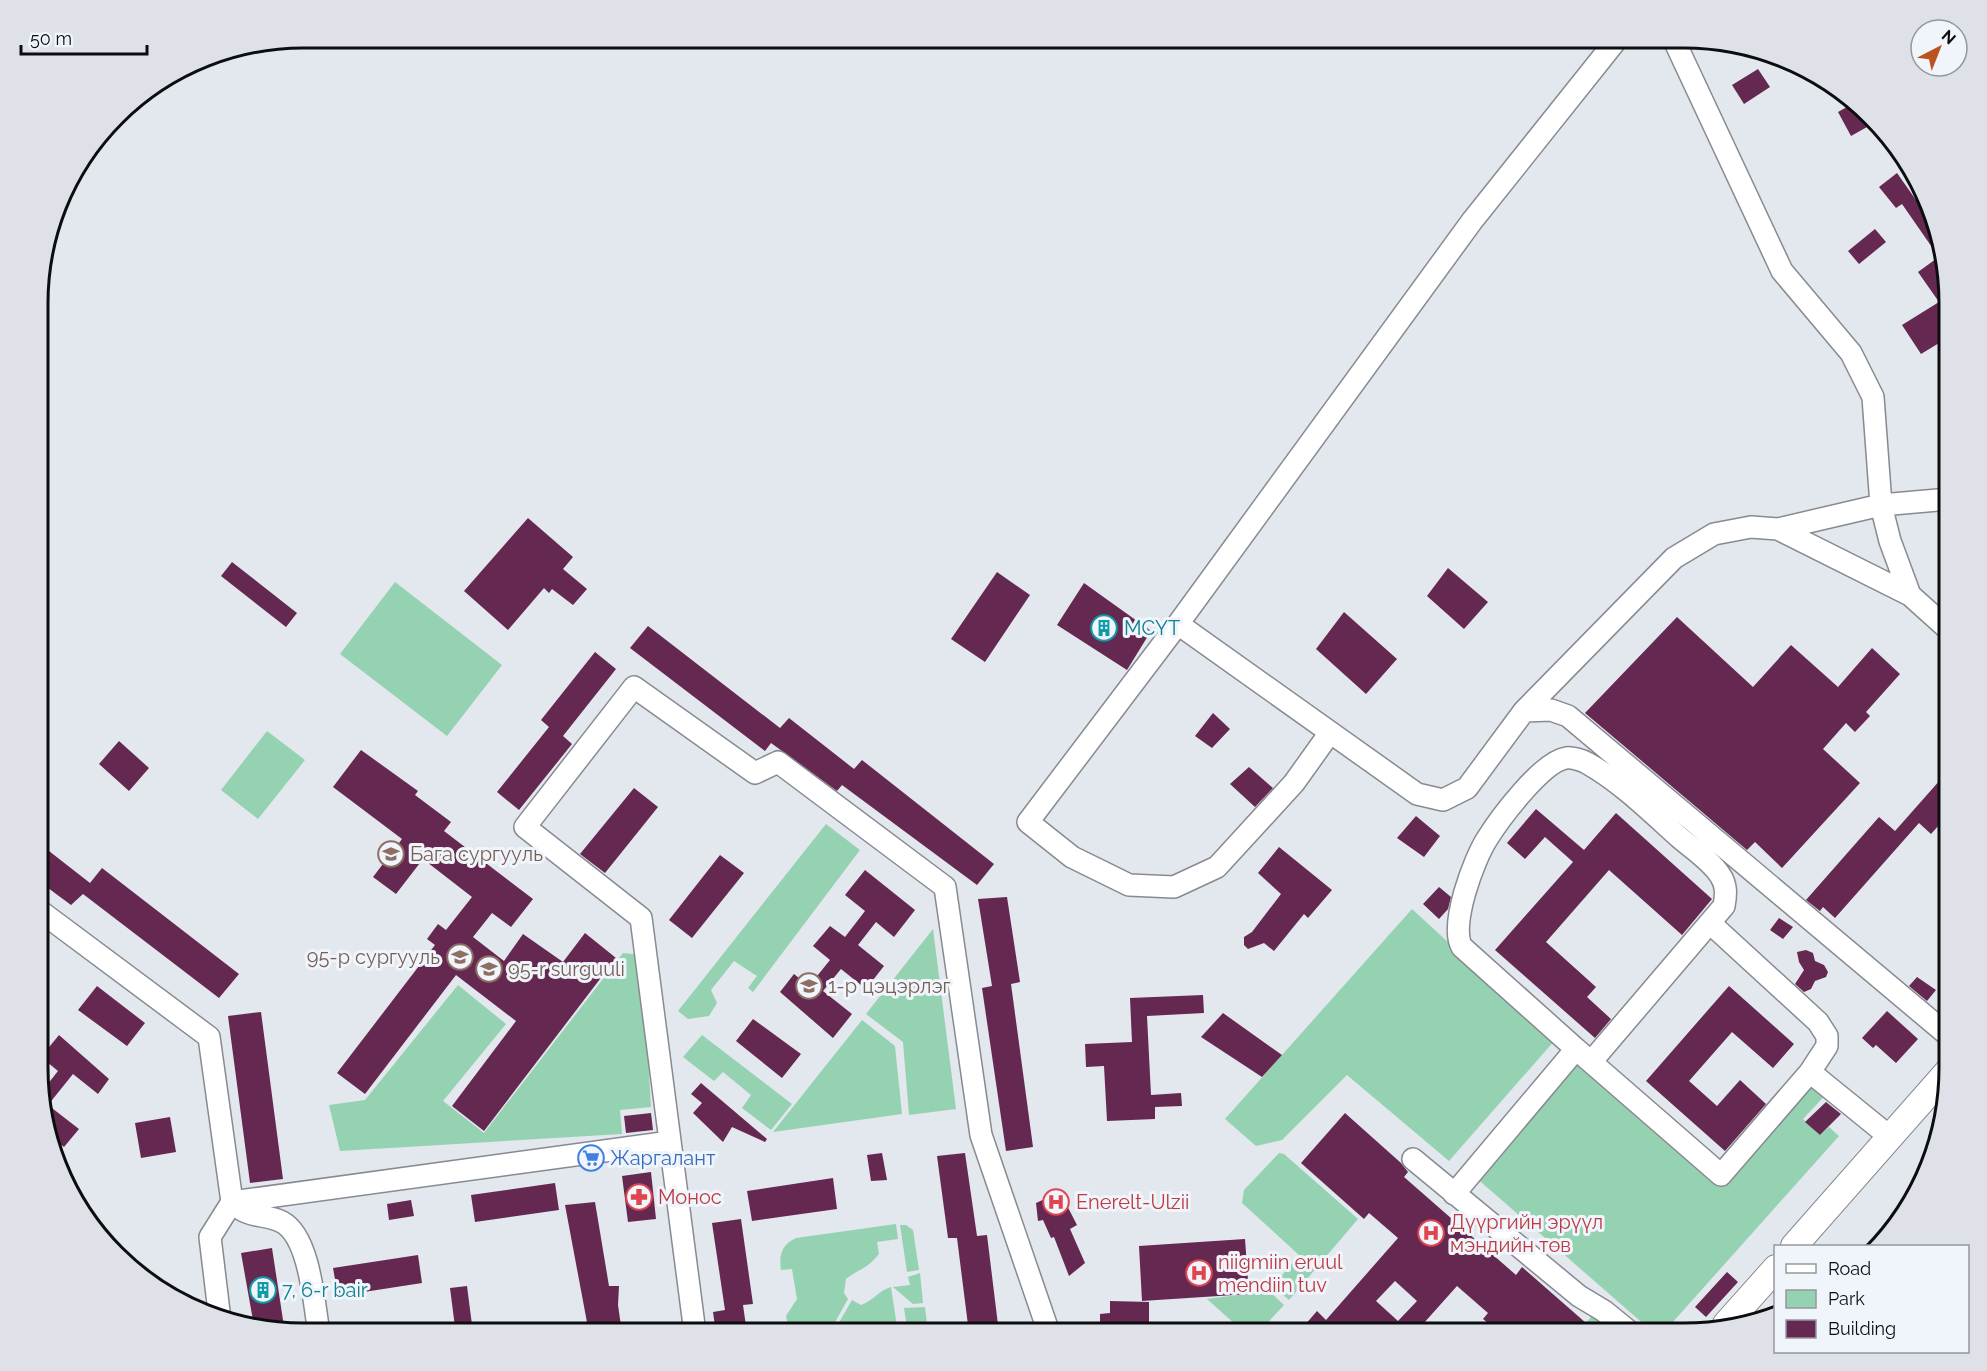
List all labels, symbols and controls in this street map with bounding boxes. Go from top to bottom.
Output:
scale bar [21,18,147,56]
north arrow [1909,18,1969,78]
text: N [1938,26,1960,48]
text: 50 m [30,28,72,49]
building icon: МСҮТ [1089,613,1119,643]
place label: МСҮТ [1124,616,1180,640]
school or university icon: Бага сургууль [376,839,406,869]
place label: Бага сургууль [410,842,543,866]
school or university icon: 95-р сургууль [445,942,475,972]
place label: 95-р сургууль [307,945,440,969]
school or university icon: 95-r surguuli [474,954,504,984]
place label: 95-r surguuli [508,957,625,981]
school or university icon: 1-р цэцэрлэг [794,971,824,1001]
place label: 1-р цэцэрлэг [828,974,951,998]
supermarket icon: Жаргалант [576,1143,606,1173]
place label: Жаргалант [610,1146,716,1170]
pharmacy icon: Монос [624,1182,654,1212]
place label: Монос [658,1185,722,1209]
hospital icon: Enerelt-Ulzii [1041,1187,1071,1217]
place label: Enerelt-Ulzii [1076,1190,1189,1214]
place label: Дүүргийн эрүүл мэндийн төв [1450,1210,1603,1257]
hospital icon: Дүүргийн эрүүл мэндийн төв [1416,1218,1446,1248]
legend [1774,1245,1969,1353]
place label: niigmiin eruul mendiin tuv [1218,1250,1343,1297]
hospital icon: niigmiin eruul mendiin tuv [1184,1258,1214,1288]
text: Road [1828,1258,1871,1279]
building icon: 7, 6-r bair [248,1275,278,1305]
place label: 7, 6-r bair [282,1278,368,1302]
text: Park [1828,1288,1865,1309]
text: Building [1828,1318,1896,1339]

